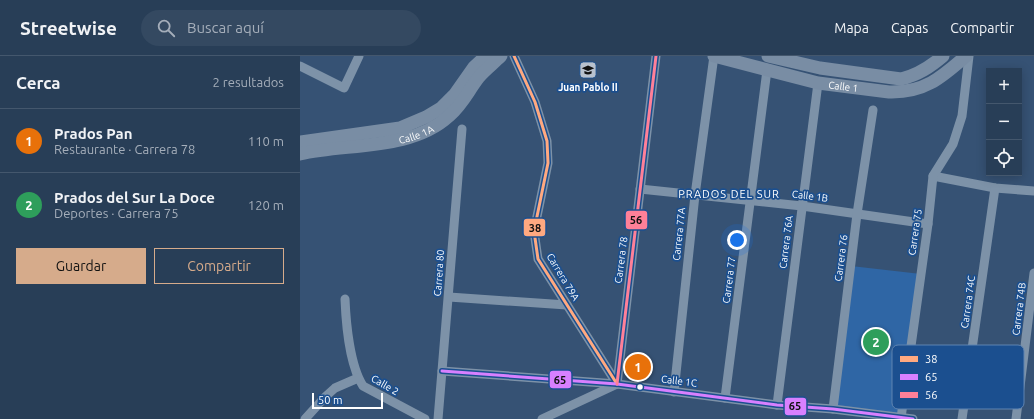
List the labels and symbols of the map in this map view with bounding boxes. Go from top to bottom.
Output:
school or university icon: Juan Pablo II [578,60,598,80]
street label: Calle 1 [828,79,859,94]
place label: Juan Pablo II [558,82,618,93]
street label: Calle 1A [397,123,436,146]
district label: PRADOS DEL SUR [678,188,780,200]
street label: Calle 1B [791,188,829,204]
street label: Carrera 77A [671,206,687,261]
street label: Carrera 75 [906,208,924,256]
line badge: 56 [625,210,648,230]
text: 56 [630,214,642,226]
street label: Carrera 76A [777,214,795,269]
line badge: 38 [523,218,546,237]
text: 38 [529,222,541,234]
your location [727,230,747,250]
street label: Carrera 76 [833,234,849,282]
street label: Carrera 78 [613,236,629,284]
street label: Carrera 80 [432,249,446,297]
street label: Carrera 79A [545,251,582,303]
street label: Carrera 77 [721,256,737,304]
street label: Carrera 74C [959,275,977,329]
street label: Carrera 74B [1010,282,1028,336]
pin: 2 [863,327,889,357]
legend [892,345,1024,409]
pin: 1 [625,352,651,382]
text: 38 [925,353,937,365]
line badge: 65 [549,370,572,389]
text: 65 [925,371,937,383]
street label: Calle 2 [369,373,401,397]
street label: Calle 1C [660,373,698,389]
text: 65 [554,374,566,386]
unlabelled marker [635,382,645,392]
text: 56 [925,389,937,401]
scale bar [312,391,383,410]
line badge: 65 [784,397,807,416]
text: 65 [789,400,801,412]

